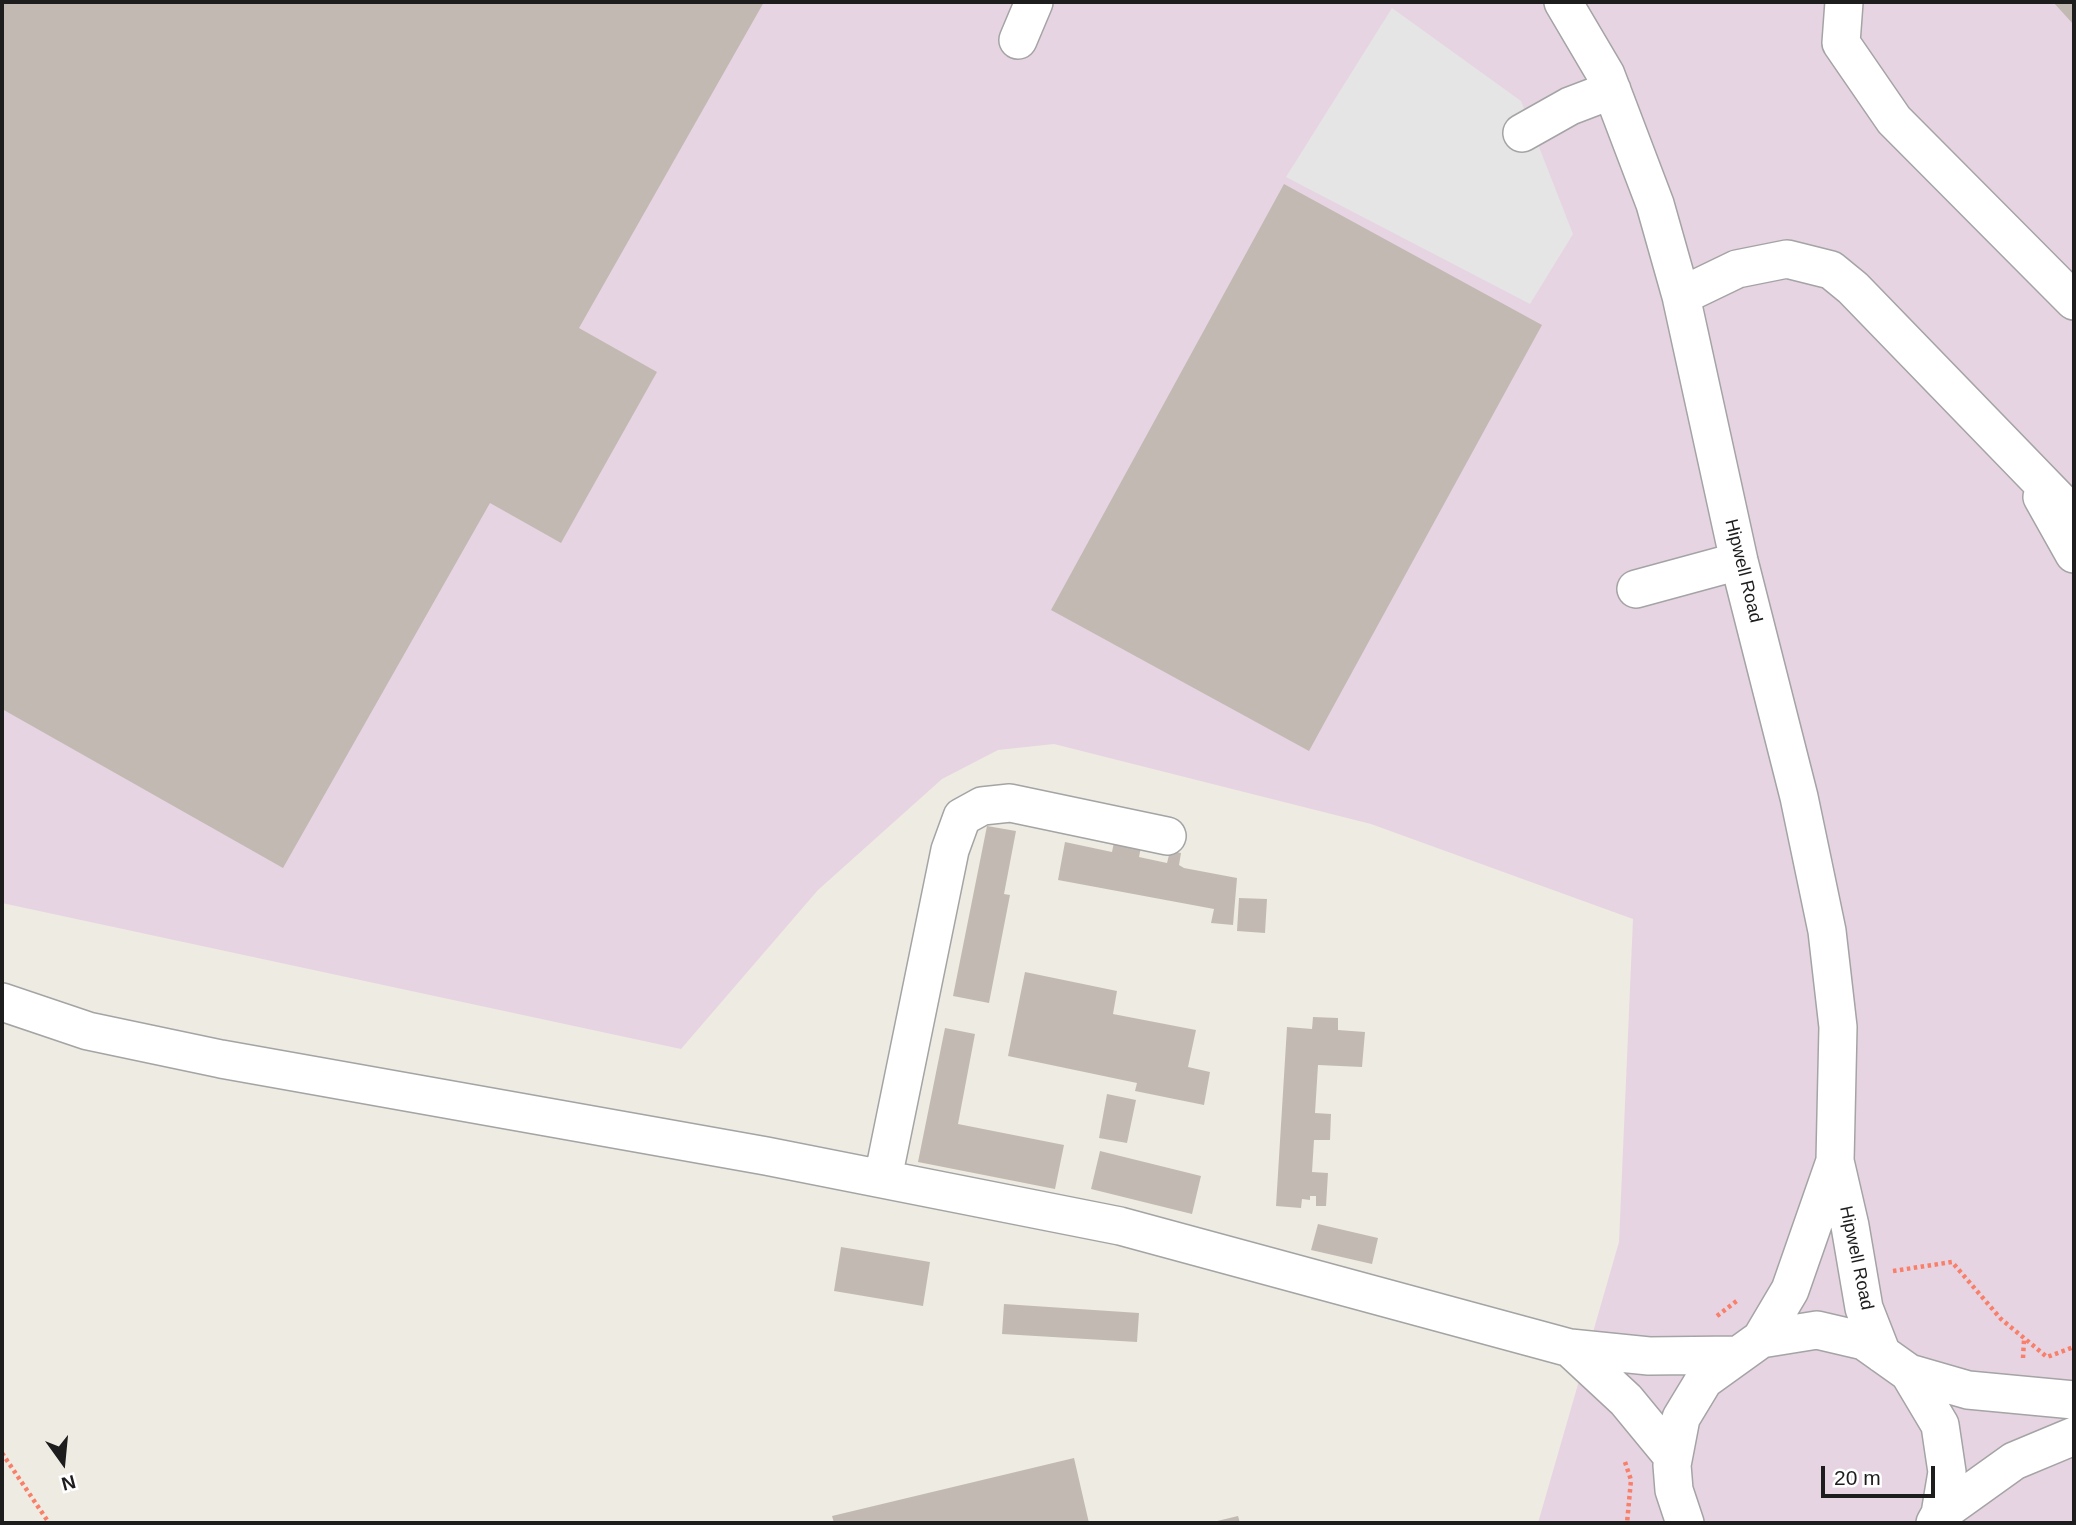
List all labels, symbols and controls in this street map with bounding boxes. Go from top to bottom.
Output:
street label: Hipwell Road [1720,517,1766,625]
street label: Hipwell Road [1834,1204,1878,1312]
north arrow [28,1427,98,1497]
scale bar [1824,1452,1938,1496]
text: 20 m [1834,1466,1881,1489]
text: N [59,1471,78,1495]

